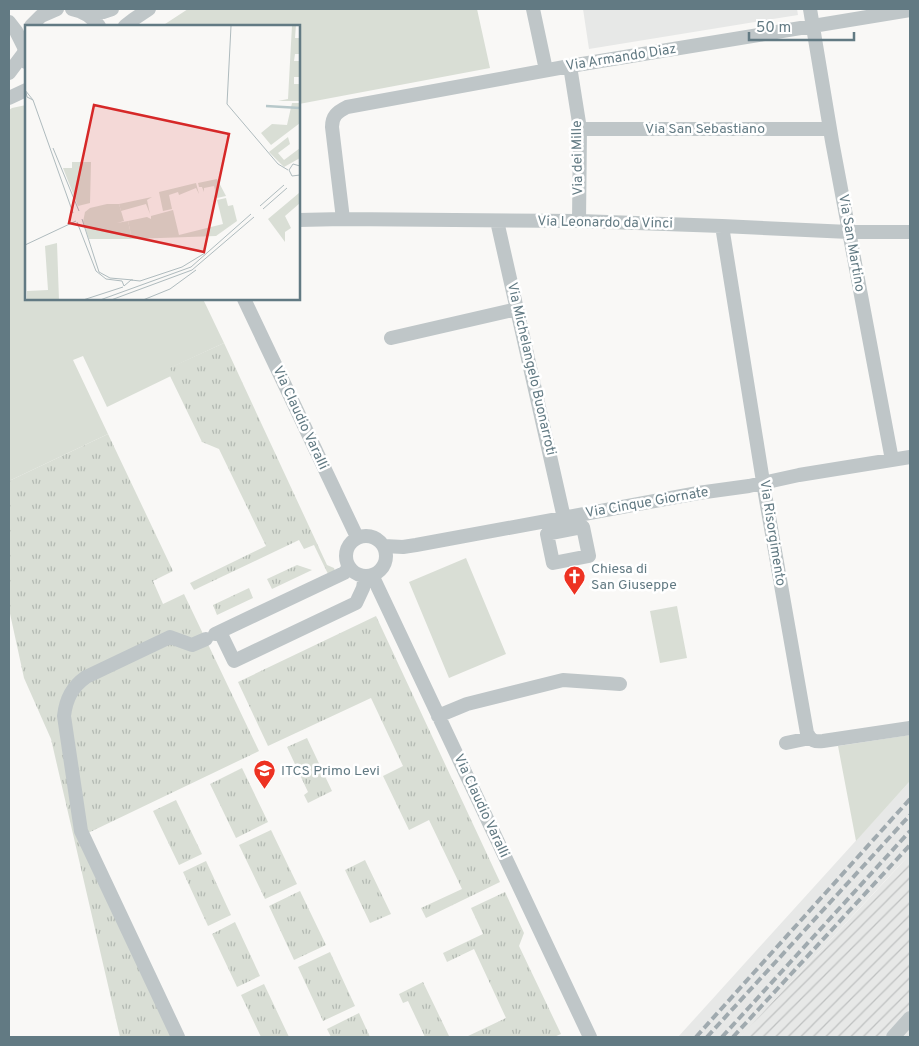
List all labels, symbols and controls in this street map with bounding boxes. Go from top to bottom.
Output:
scale bar [749,10,854,42]
text: 50 m [756,19,791,38]
inset map [25,25,300,300]
street label: Via Armando Diaz [564,41,678,75]
street label: Via dei Mille [569,120,587,196]
street label: Via San Sebastiano [645,121,765,138]
street label: Via San Martino [834,193,868,293]
street label: Via Leonardo da Vinci [537,213,673,233]
street label: Via Michelangelo Buonarroti [503,281,559,457]
street label: Via Claudio Varalli [269,364,331,472]
street label: Via Risorgimento [755,479,789,587]
street label: Via Cinque Giornate [584,484,710,522]
place label: Chiesa di San Giuseppe [591,561,677,594]
church icon: Chiesa di San Giuseppe [563,565,587,596]
street label: Via Claudio Varalli [450,752,512,860]
school or university icon: ITCS Primo Levi [253,759,277,790]
place label: ITCS Primo Levi [281,763,380,780]

